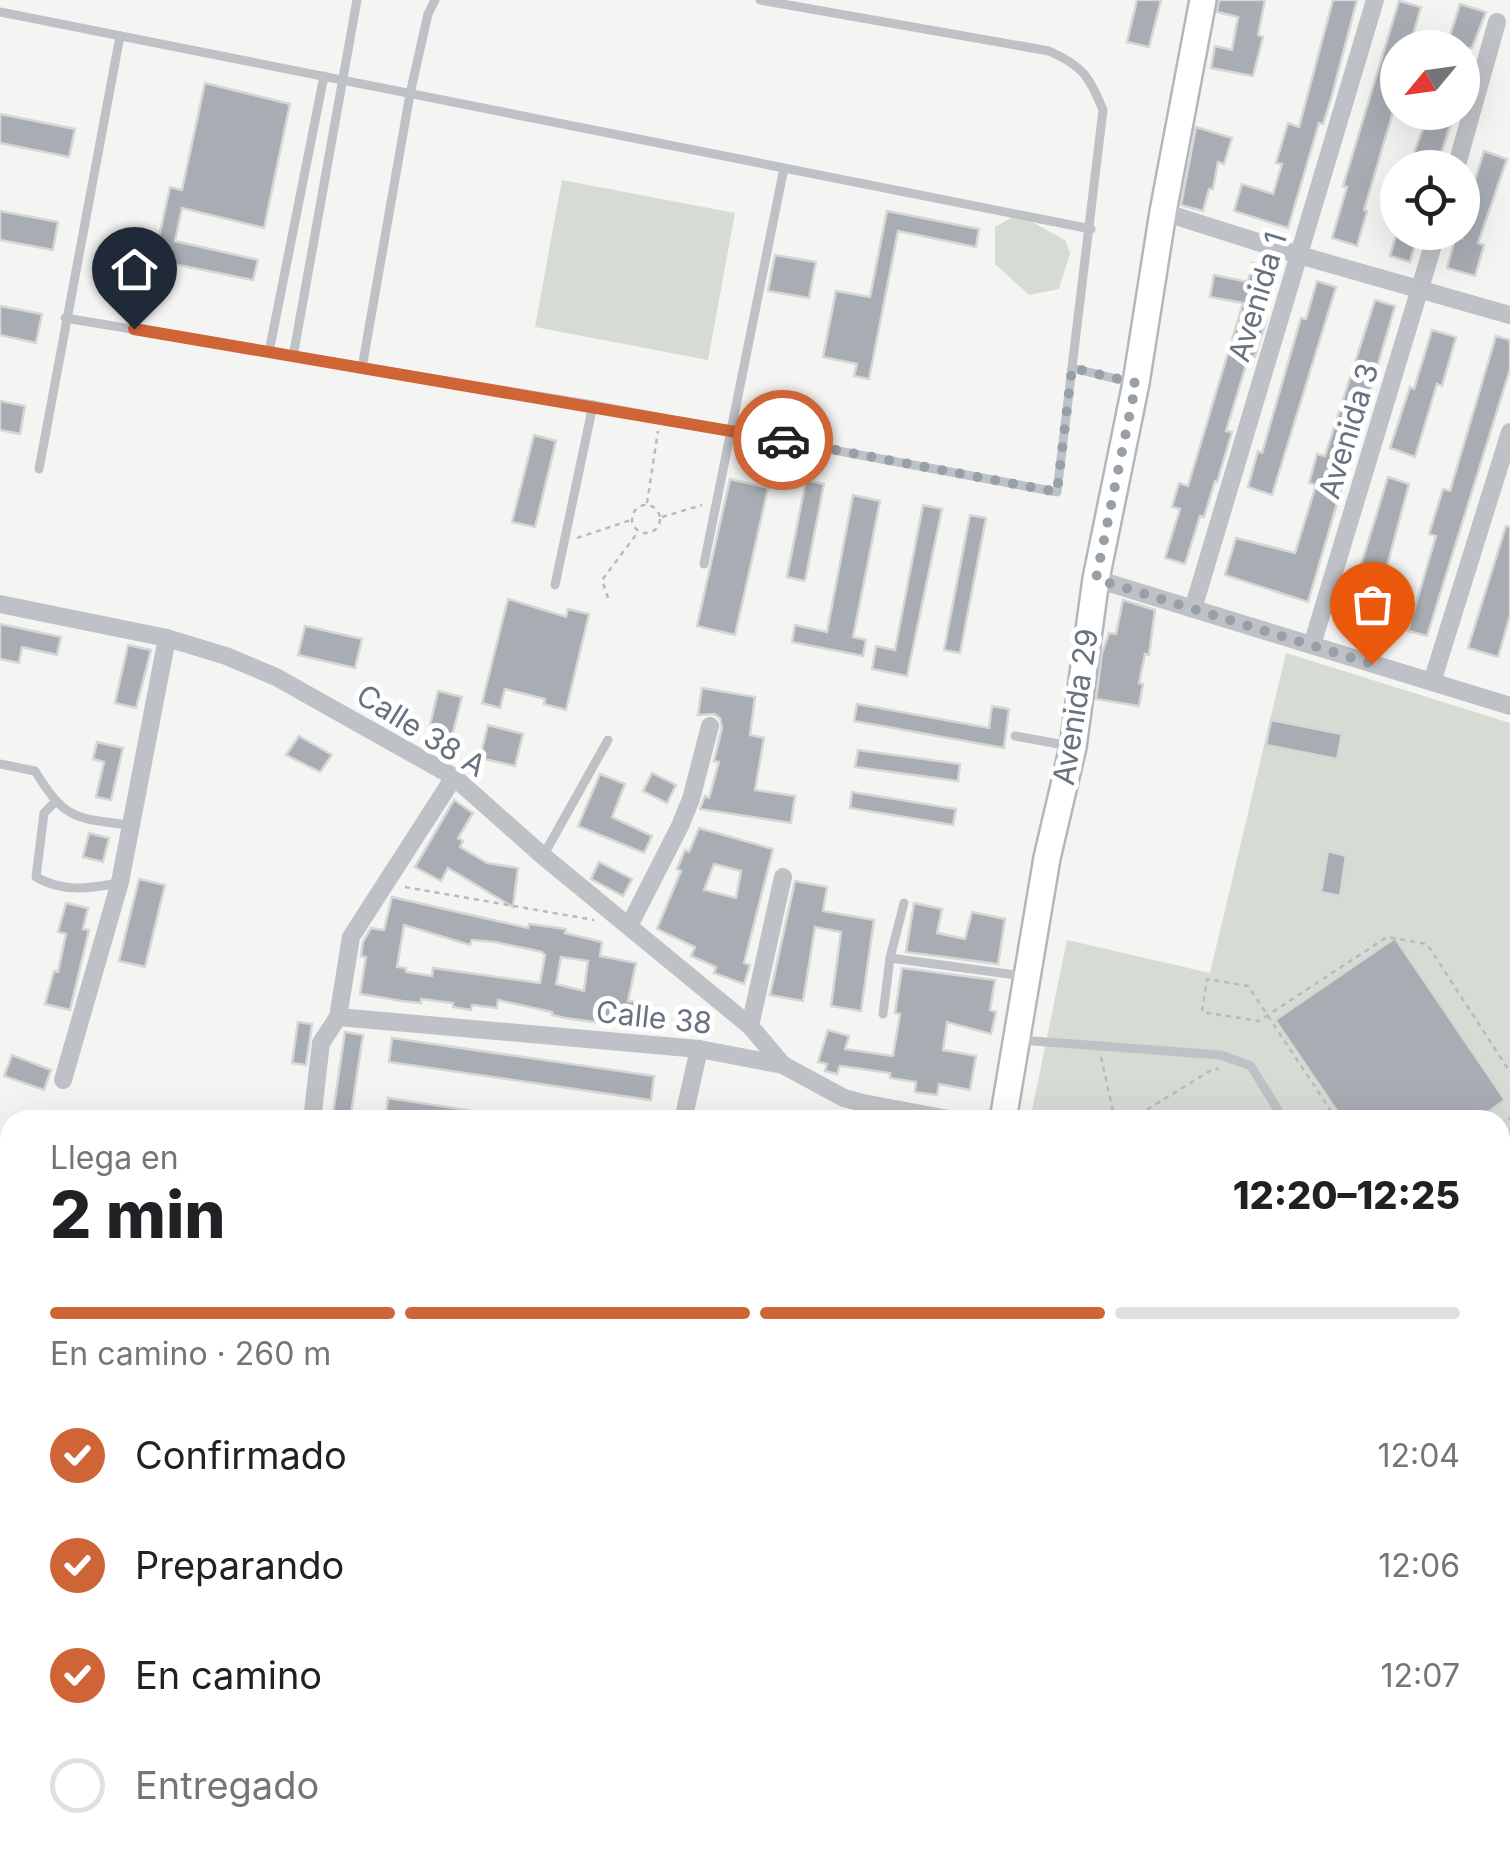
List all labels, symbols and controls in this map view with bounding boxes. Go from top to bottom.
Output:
north arrow [1380,30,1480,130]
map controls [1380,30,1480,250]
button: locate [1380,150,1480,250]
pin [92,227,177,330]
street label: Avenida 1 [1220,228,1294,366]
icon: home [107,242,162,297]
street label: Avenida 3 [1310,359,1386,503]
courier [733,390,833,490]
icon: car [756,413,811,468]
pin [1330,562,1415,665]
icon: bag [1345,577,1400,632]
street label: Avenida 29 [1045,626,1105,788]
street label: Calle 38 A [350,676,493,784]
street label: Calle 38 [594,993,714,1041]
text: Llega en [50,1138,179,1177]
text: 12:20–12:25 [1233,1172,1460,1218]
text: 2 min [50,1175,226,1254]
text: En camino · 260 m [50,1334,331,1373]
icon: check [50,1428,105,1483]
text: Confirmado [135,1432,347,1478]
text: 12:04 [1377,1436,1460,1475]
icon: check [50,1538,105,1593]
text: Preparando [135,1542,344,1588]
text: 12:06 [1378,1546,1460,1585]
icon: check [50,1648,105,1703]
text: En camino [135,1652,322,1698]
text: 12:07 [1381,1656,1460,1695]
text: Entregado [135,1762,319,1808]

